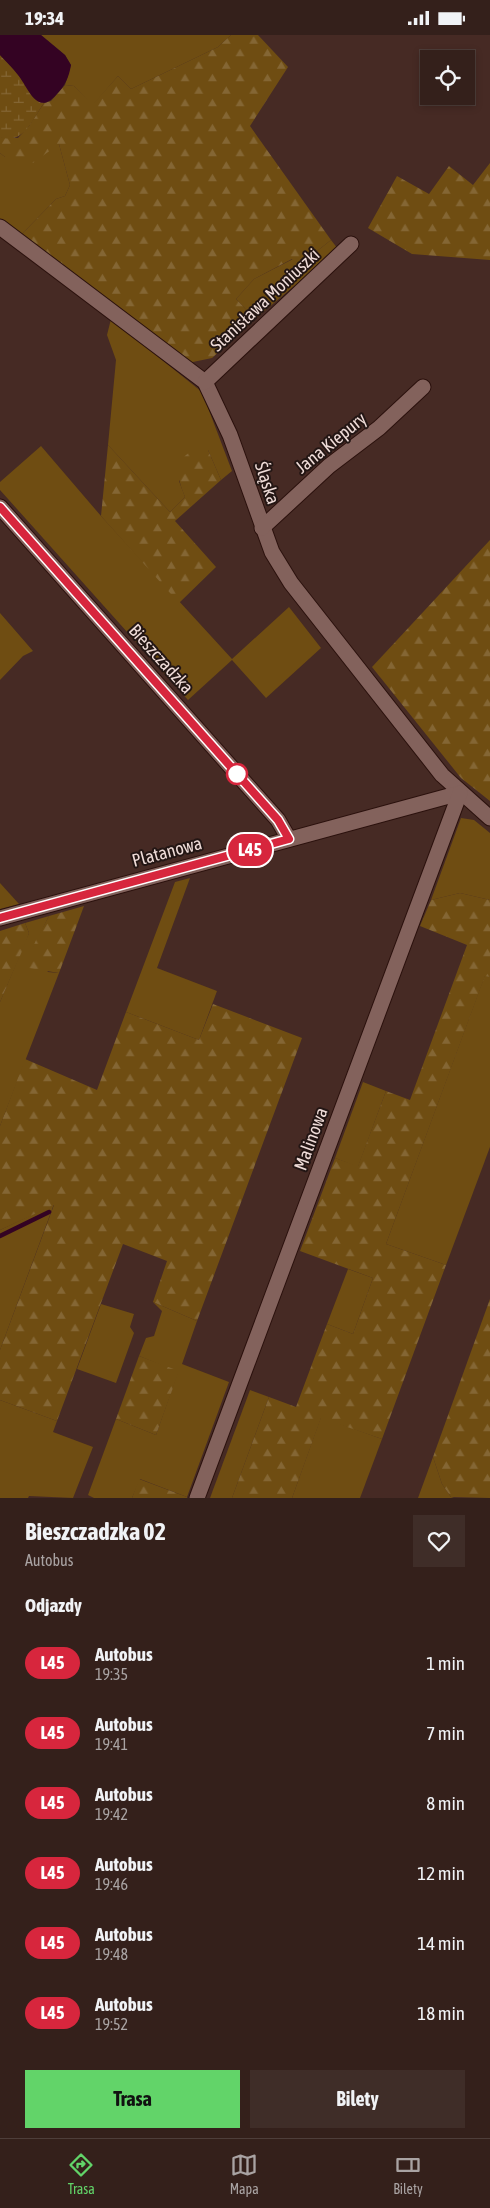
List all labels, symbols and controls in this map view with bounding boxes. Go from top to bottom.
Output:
text: 19:34 [25,7,64,29]
map controls [420,50,475,105]
button: locate [420,50,475,105]
street label: Stanisława Moniuszki [206,244,324,356]
street label: Jana Kiepury [291,408,370,477]
street label: Śląska [251,459,284,507]
street label: Bieszczadzka [125,620,198,698]
unlabelled marker [226,763,248,785]
street label: Platanowa [130,832,204,871]
line badge: L45 [221,834,279,866]
text: L45 [238,839,262,860]
street label: Malinowa [289,1105,332,1173]
button: heart [413,1515,465,1567]
text: Bieszczadzka 02 [25,1518,166,1545]
text: Autobus [25,1551,74,1569]
text: Odjazdy [25,1594,82,1616]
text: Autobus [95,1643,153,1665]
text: L45 [41,1652,64,1673]
text: 1 min [426,1652,465,1674]
text: 19:35 [95,1665,128,1683]
text: Autobus [95,1713,153,1735]
text: L45 [41,1722,64,1743]
text: 7 min [426,1722,465,1744]
text: 19:41 [95,1735,128,1753]
text: Autobus [95,1783,153,1805]
text: L45 [41,1792,64,1813]
text: 8 min [426,1792,465,1814]
text: 19:42 [95,1805,128,1823]
text: Autobus [95,1853,153,1875]
text: L45 [41,1862,64,1883]
text: 12 min [417,1862,465,1884]
text: 19:46 [95,1875,128,1893]
text: Autobus [95,1923,153,1945]
text: L45 [41,1932,64,1953]
text: 14 min [417,1932,465,1954]
text: 19:48 [95,1945,128,1963]
text: Autobus [95,1993,153,2015]
text: L45 [41,2002,64,2023]
text: 18 min [417,2002,465,2024]
text: 19:52 [95,2015,128,2033]
button: Trasa [25,2070,240,2128]
button: Bilety [250,2070,465,2128]
tab: Trasa [67,2151,95,2197]
tab: Mapa [230,2151,259,2197]
tab: Bilety [393,2151,423,2197]

